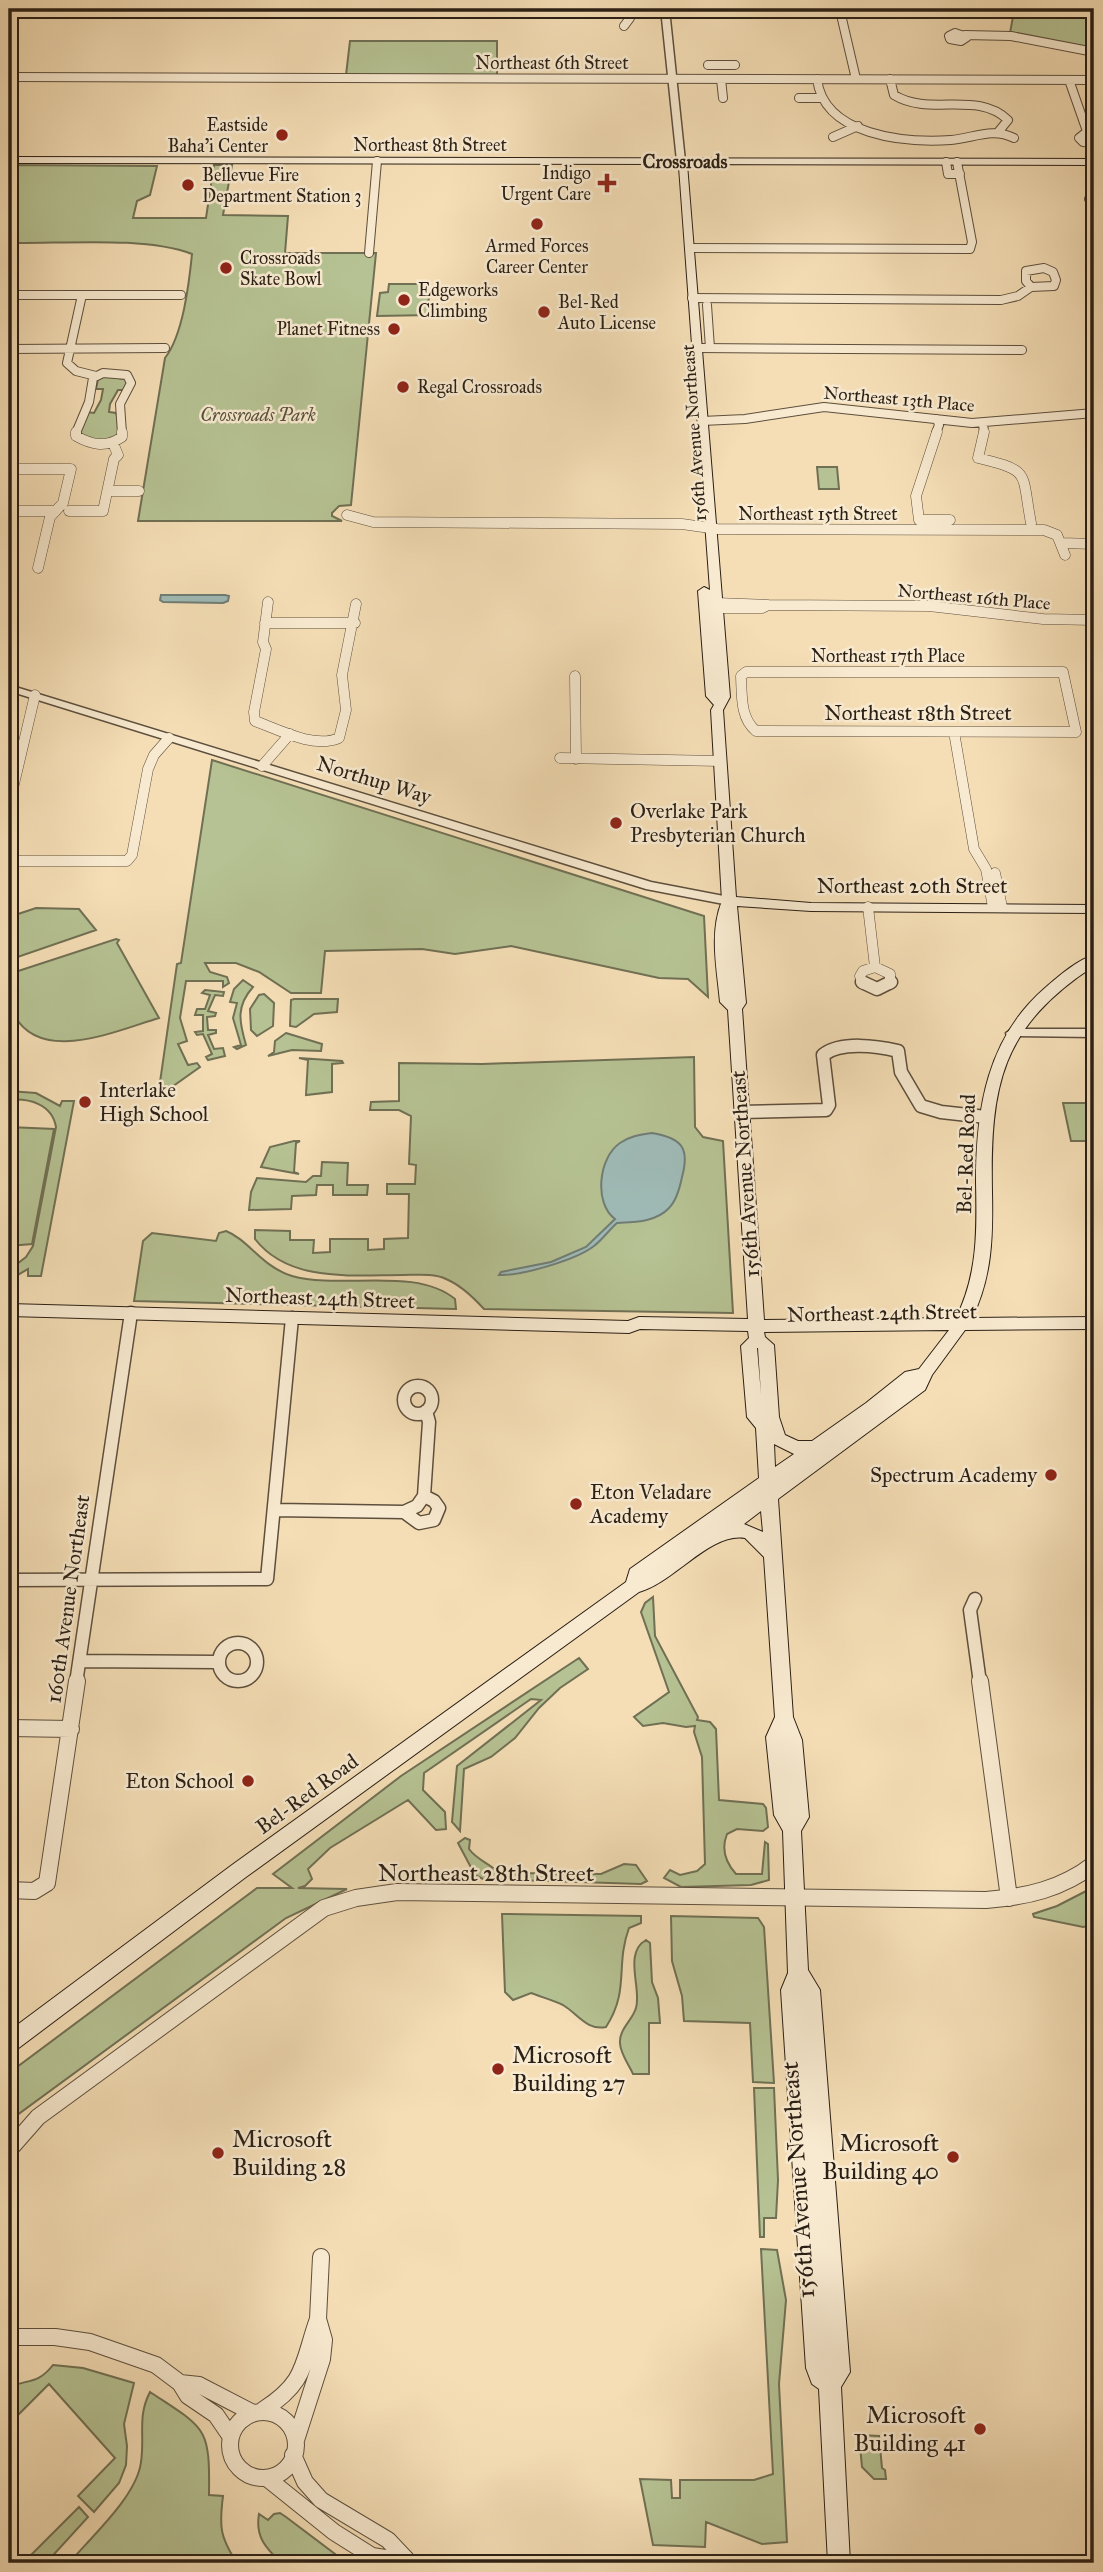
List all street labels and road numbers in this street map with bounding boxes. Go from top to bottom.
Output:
street label: Northeast 6th Street [475,52,629,74]
street label: Northeast 8th Street [353,134,507,156]
street label: 156th Avenue Northeast [677,343,711,523]
street label: Northeast 13th Place [823,381,975,417]
street label: Northeast 15th Street [738,503,898,525]
street label: Northeast 16th Place [897,579,1051,615]
street label: Northeast 17th Place [811,645,965,667]
street label: Northeast 18th Street [824,700,1012,726]
street label: Northup Way [314,750,436,810]
street label: Northeast 20th Street [817,873,1008,899]
street label: 156th Avenue Northeast [725,1069,765,1278]
street label: Bel-Red Road [951,1093,981,1214]
street label: Northeast 24th Street [225,1282,416,1314]
street label: Northeast 24th Street [787,1298,978,1328]
street label: 160th Avenue Northeast [41,1493,96,1705]
street label: Bel-Red Road [251,1748,364,1840]
street label: Northeast 28th Street [378,1858,595,1888]
street label: 156th Avenue Northeast [775,2060,821,2299]

